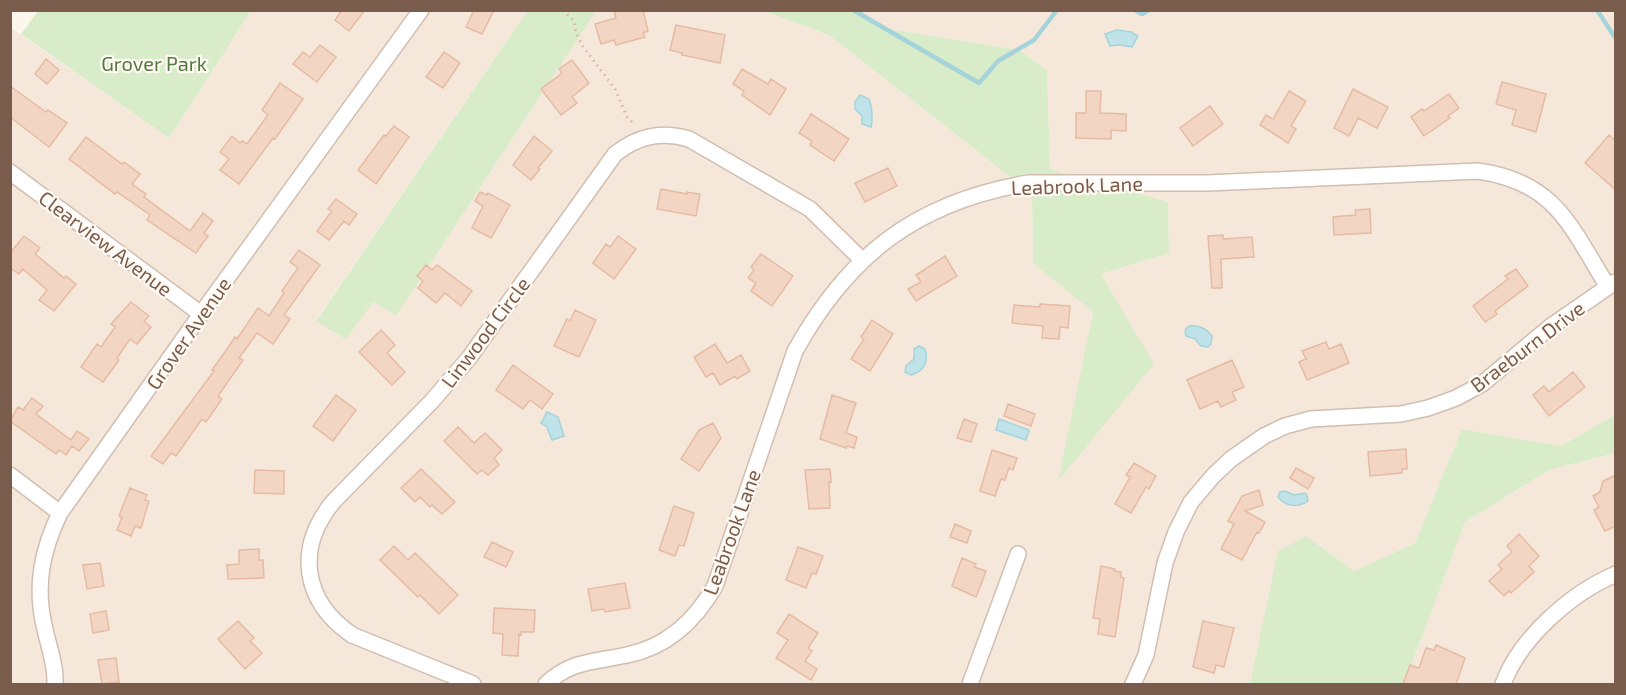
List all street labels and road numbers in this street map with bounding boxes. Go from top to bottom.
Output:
street label: Leabrook Lane [1011,171,1143,199]
street label: Clearview Avenue [35,185,177,301]
street label: Grover Avenue [140,272,236,394]
street label: Linwood Circle [436,272,534,392]
street label: Braeburn Drive [1465,295,1589,397]
street label: Leabrook Lane [697,466,765,598]

